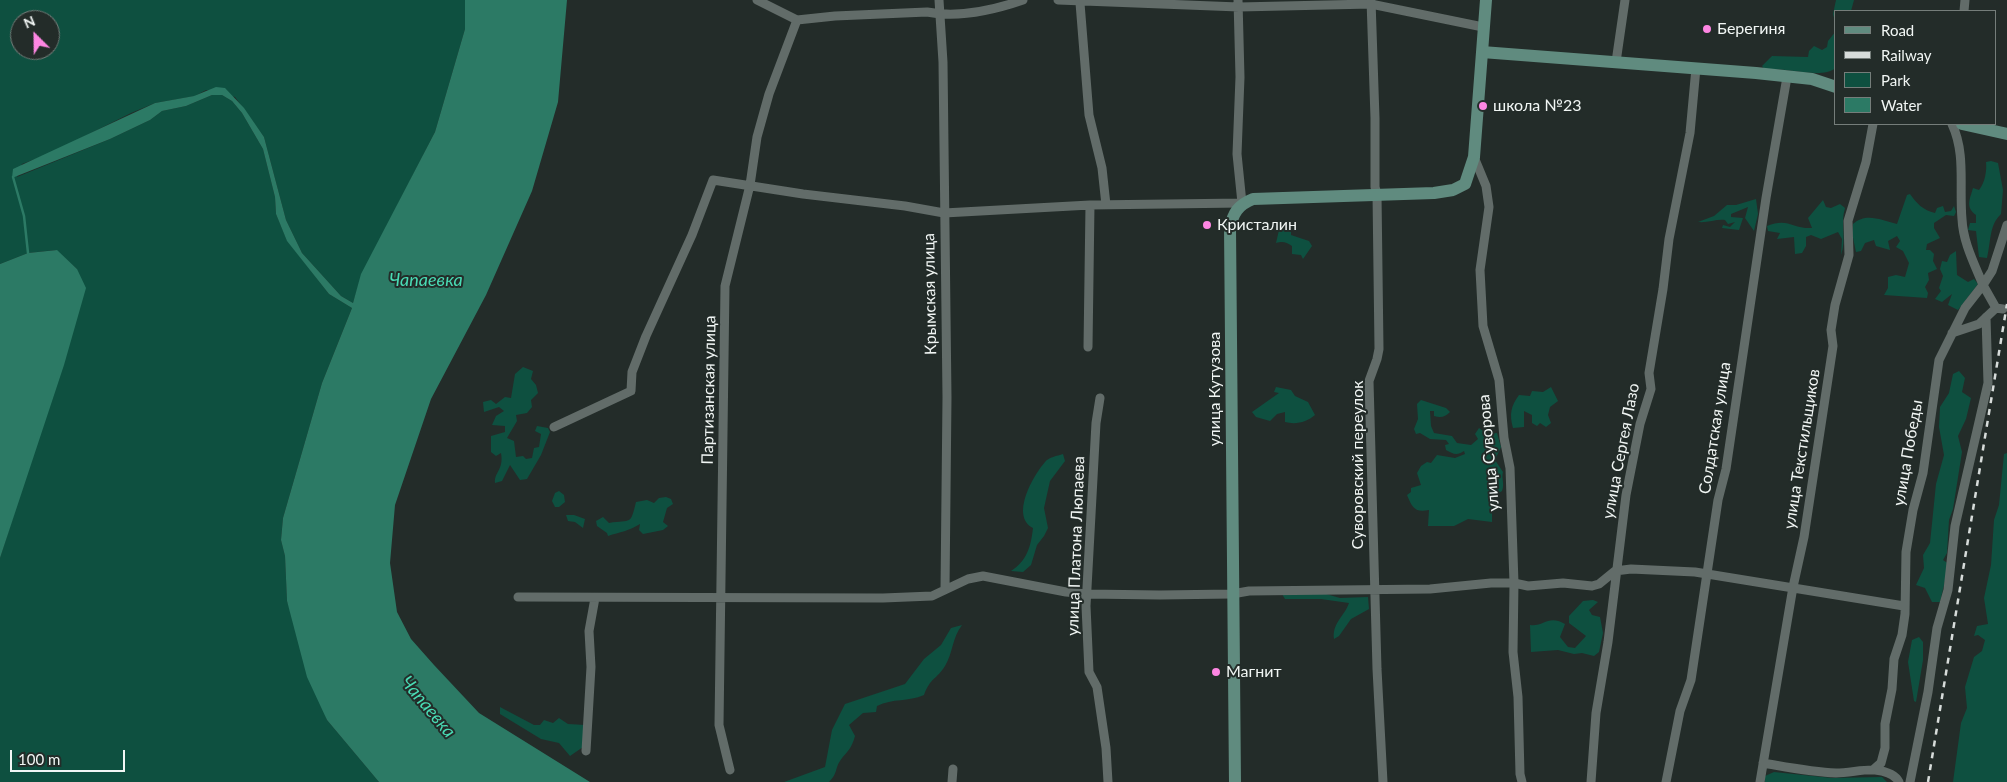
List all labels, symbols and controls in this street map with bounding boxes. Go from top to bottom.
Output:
north arrow [10,10,60,60]
legend [1834,10,1997,125]
text: N [21,12,38,32]
place label: Берегиня [1717,19,1785,39]
text: Road [1881,21,1914,39]
marker: Берегиня [1701,23,1713,35]
text: Railway [1881,46,1932,64]
text: Park [1881,71,1910,89]
place label: школа №23 [1493,96,1581,116]
text: Water [1881,96,1922,114]
marker: школа №23 [1477,100,1489,112]
place label: Кристалин [1217,215,1297,235]
marker: Кристалин [1201,219,1213,231]
street label: Крымская улица [919,233,941,355]
water label: Чапаевка [389,269,463,291]
street label: Партизанская улица [698,315,720,465]
street label: улица Кутузова [1205,332,1225,446]
street label: Солдатская улица [1695,360,1735,496]
street label: улица Текстильщиков [1780,368,1824,530]
street label: Суворовский переулок [1348,381,1368,549]
street label: улица Сергея Лазо [1598,381,1644,521]
street label: улица Суворова [1474,394,1504,512]
street label: улица Победы [1889,398,1927,508]
street label: улица Платона Люпаева [1063,456,1089,636]
place label: Магнит [1226,662,1281,682]
marker: Магнит [1210,666,1222,678]
water label: Чапаевка [396,672,460,742]
scale bar [12,740,128,772]
text: 100 m [18,750,60,768]

